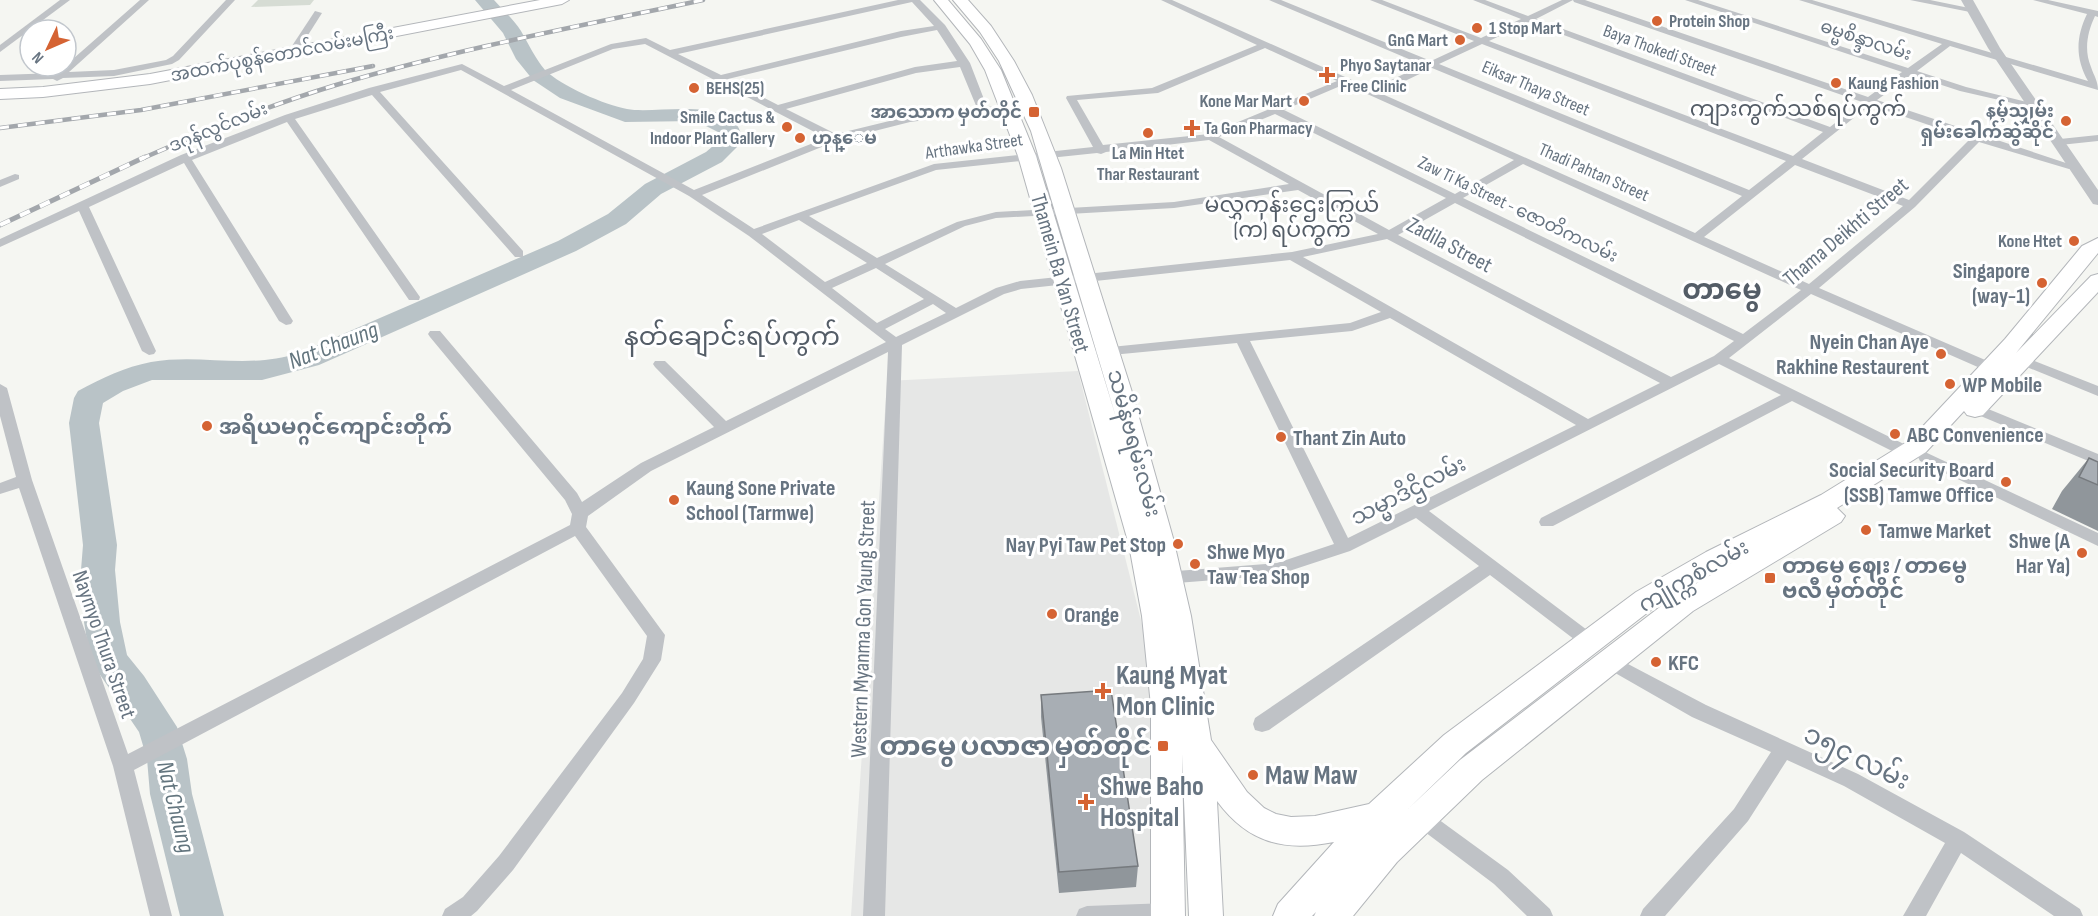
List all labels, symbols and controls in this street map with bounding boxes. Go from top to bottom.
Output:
place label: Protein Shop [1669,11,1750,32]
street label: ဓမ္မစိန္ဒာလမ်း [1816,12,1915,69]
marker: Protein Shop [1650,14,1664,28]
north arrow [18,18,78,78]
place label: 1 Stop Mart [1489,18,1562,39]
street label: အထက်ပုစွန်တောင်လမ်းမကြီး [168,19,396,90]
street label: Baya Thokedi Street [1600,20,1720,81]
marker: 1 Stop Mart [1470,21,1484,35]
place label: GnG Mart [1388,30,1448,51]
marker: GnG Mart [1453,33,1467,47]
text: N [28,48,48,67]
place label: Phyo Saytanar Free Clinic [1340,55,1432,97]
street label: Eiksar Thaya Street [1479,56,1593,121]
marker: Phyo Saytanar Free Clinic [1318,66,1336,84]
place label: Kaung Fashion [1848,73,1939,94]
marker: Kaung Fashion [1829,76,1843,90]
place label: BEHS(25) [706,78,764,99]
marker: BEHS(25) [687,81,701,95]
place label: Kone Mar Mart [1199,91,1292,112]
district label: ကျားကွက်သစ်ရပ်ကွက် [1690,93,1906,127]
marker: Kone Mar Mart [1297,94,1311,108]
street label: ဒဂုန်လွင်လမ်း [165,95,272,160]
place label: နမ့်သျှမ်း ရှမ်းခေါက်ဆွဲဆိုင် [1920,99,2054,146]
place label: အာသောက မှတ်တိုင် [870,100,1022,126]
marker: အာသောက မှတ်တိုင် [1027,105,1041,119]
place label: Smile Cactus & Indoor Plant Gallery [650,107,776,149]
marker: နမ့်သျှမ်း ရှမ်းခေါက်ဆွဲဆိုင် [2059,114,2073,128]
place label: Ta Gon Pharmacy [1204,118,1313,139]
marker: Smile Cactus & Indoor Plant Gallery [780,120,794,134]
marker: Ta Gon Pharmacy [1185,121,1199,135]
marker: La Min Htet Thar Restaurant [1141,126,1155,140]
place label: ဟုန္ေမ [812,128,877,152]
street label: Arthawka Street [923,129,1025,164]
marker: ဟုန္ေမ [793,131,807,145]
street label: Thadi Pahtan Street [1535,139,1653,206]
place label: La Min Htet Thar Restaurant [1097,143,1199,185]
street label: Zaw Ti Ka Street - ဇောတိကလမ်း [1415,148,1623,267]
street label: Thama Deikhti Street [1778,172,1914,292]
district label: မလွှကုန်းဌေးကြွယ် (က) ရပ်ကွက် [1205,189,1379,247]
street label: Thamein Ba Yan Street [1024,191,1095,356]
street label: Zadila Street [1402,212,1497,279]
place label: Kone Htet [1998,231,2062,252]
marker: Kone Htet [2067,234,2081,248]
place label: Singapore (way-1) [1953,258,2030,310]
district label: တာမွေ [1682,274,1762,312]
marker: Singapore (way-1) [2035,276,2049,290]
water label: Nat Chaung [284,315,382,376]
district label: နတ်ချောင်းရပ်ကွက် [624,319,840,357]
place label: Nyein Chan Aye Rakhine Restaurent [1776,329,1929,381]
marker: Nyein Chan Aye Rakhine Restaurent [1934,347,1948,361]
street label: သမိန်ဗရမ်းလမ်း [1098,366,1169,521]
place label: WP Mobile [1962,372,2042,399]
marker: WP Mobile [1943,377,1957,391]
place label: အရိယမဂ္ဂင်ကျောင်းတိုက် [219,411,452,446]
marker: အရိယမဂ္ဂင်ကျောင်းတိုက် [200,419,214,433]
place label: ABC Convenience [1906,422,2044,449]
place label: Thant Zin Auto [1293,425,1406,452]
marker: ABC Convenience [1888,427,1902,441]
marker: Thant Zin Auto [1274,430,1288,444]
street label: သမ္မာဒိဌိလမ်း [1345,448,1472,535]
place label: Social Security Board (SSB) Tamwe Office [1829,457,1994,509]
place label: Kaung Sone Private School (Tarmwe) [686,475,835,527]
marker: Social Security Board (SSB) Tamwe Office [1999,475,2013,489]
marker: Kaung Sone Private School (Tarmwe) [667,493,681,507]
street label: Western Myanma Gon Yaung Street [846,500,881,758]
place label: Tamwe Market [1878,518,1991,545]
marker: Tamwe Market [1859,523,1873,537]
place label: Shwe (A Har Ya) [2009,528,2071,580]
street label: ကျိုက္ကစံလမ်း [1632,531,1756,622]
place label: Nay Pyi Taw Pet Stop [1006,532,1166,559]
marker: Nay Pyi Taw Pet Stop [1171,537,1185,551]
place label: Shwe Myo Taw Tea Shop [1207,539,1310,591]
marker: Shwe (A Har Ya) [2075,546,2089,560]
place label: တာမွေ ဈေး / တာမွေ ဗလီ မှတ်တိုင် [1782,553,1967,608]
marker: Shwe Myo Taw Tea Shop [1188,557,1202,571]
street label: Naymyo Thura Street [66,567,142,722]
marker: တာမွေ ဈေး / တာမွေ ဗလီ မှတ်တိုင် [1763,571,1777,585]
place label: Orange [1064,602,1119,629]
marker: Orange [1045,607,1059,621]
place label: KFC [1668,650,1699,677]
marker: KFC [1649,655,1663,669]
place label: Kaung Myat Mon Clinic [1116,660,1227,723]
marker: Kaung Myat Mon Clinic [1094,682,1112,700]
street label: ၁၅၄ လမ်း [1796,715,1917,802]
place label: တာမွေ ပလာဇာ မှတ်တိုင် [879,727,1151,768]
marker: တာမွေ ပလာဇာ မှတ်တိုင် [1156,739,1170,753]
water label: Nat Chaung [150,758,201,856]
place label: Maw Maw [1265,760,1358,792]
marker: Maw Maw [1246,768,1260,782]
place label: Shwe Baho Hospital [1100,771,1204,834]
marker: Shwe Baho Hospital [1077,793,1095,811]

